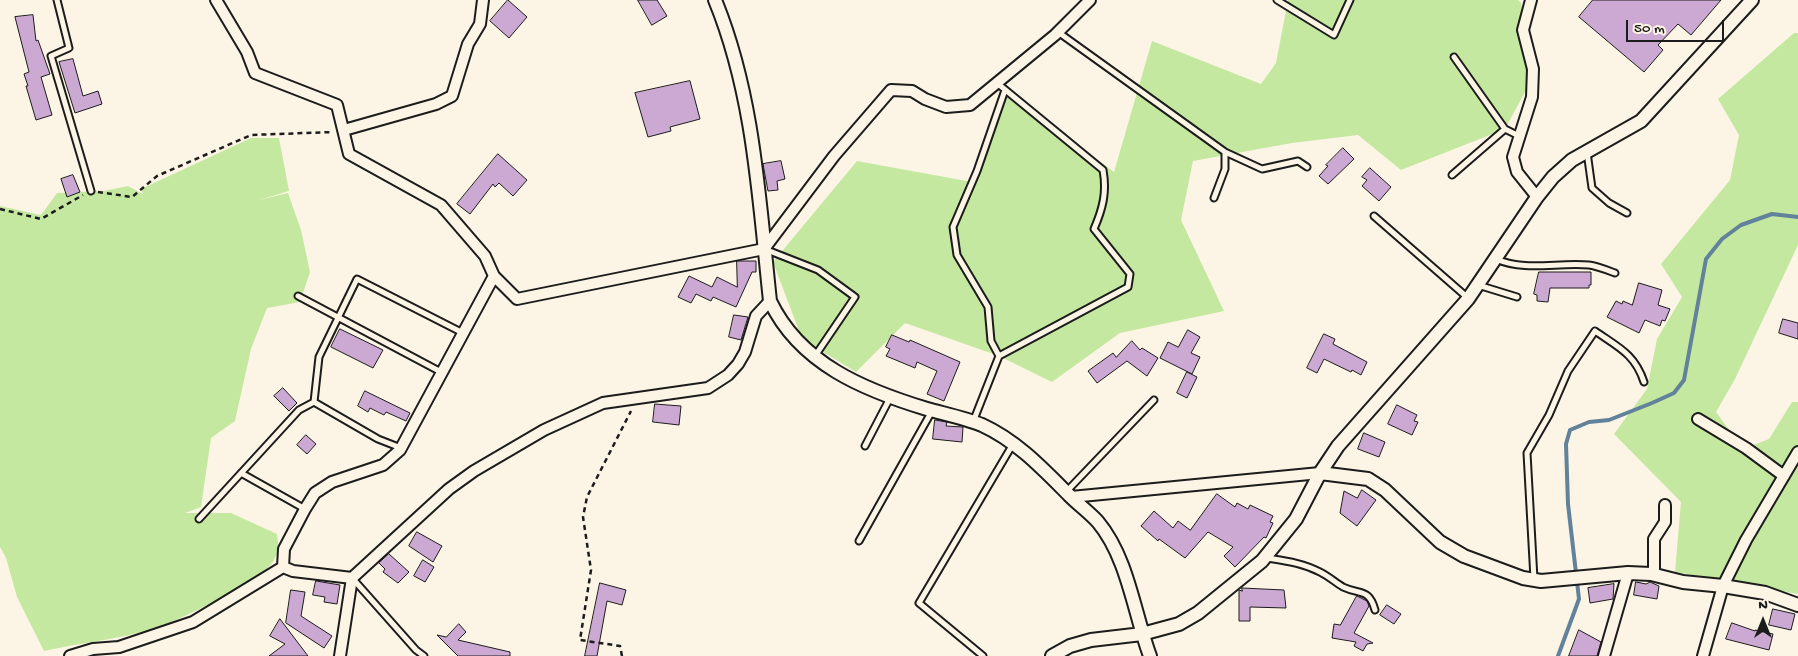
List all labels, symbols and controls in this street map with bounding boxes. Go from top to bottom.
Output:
scale bar [1628,10,1726,42]
text: 50 m [1634,20,1665,38]
north arrow [1738,596,1788,646]
text: N [1758,597,1768,614]

